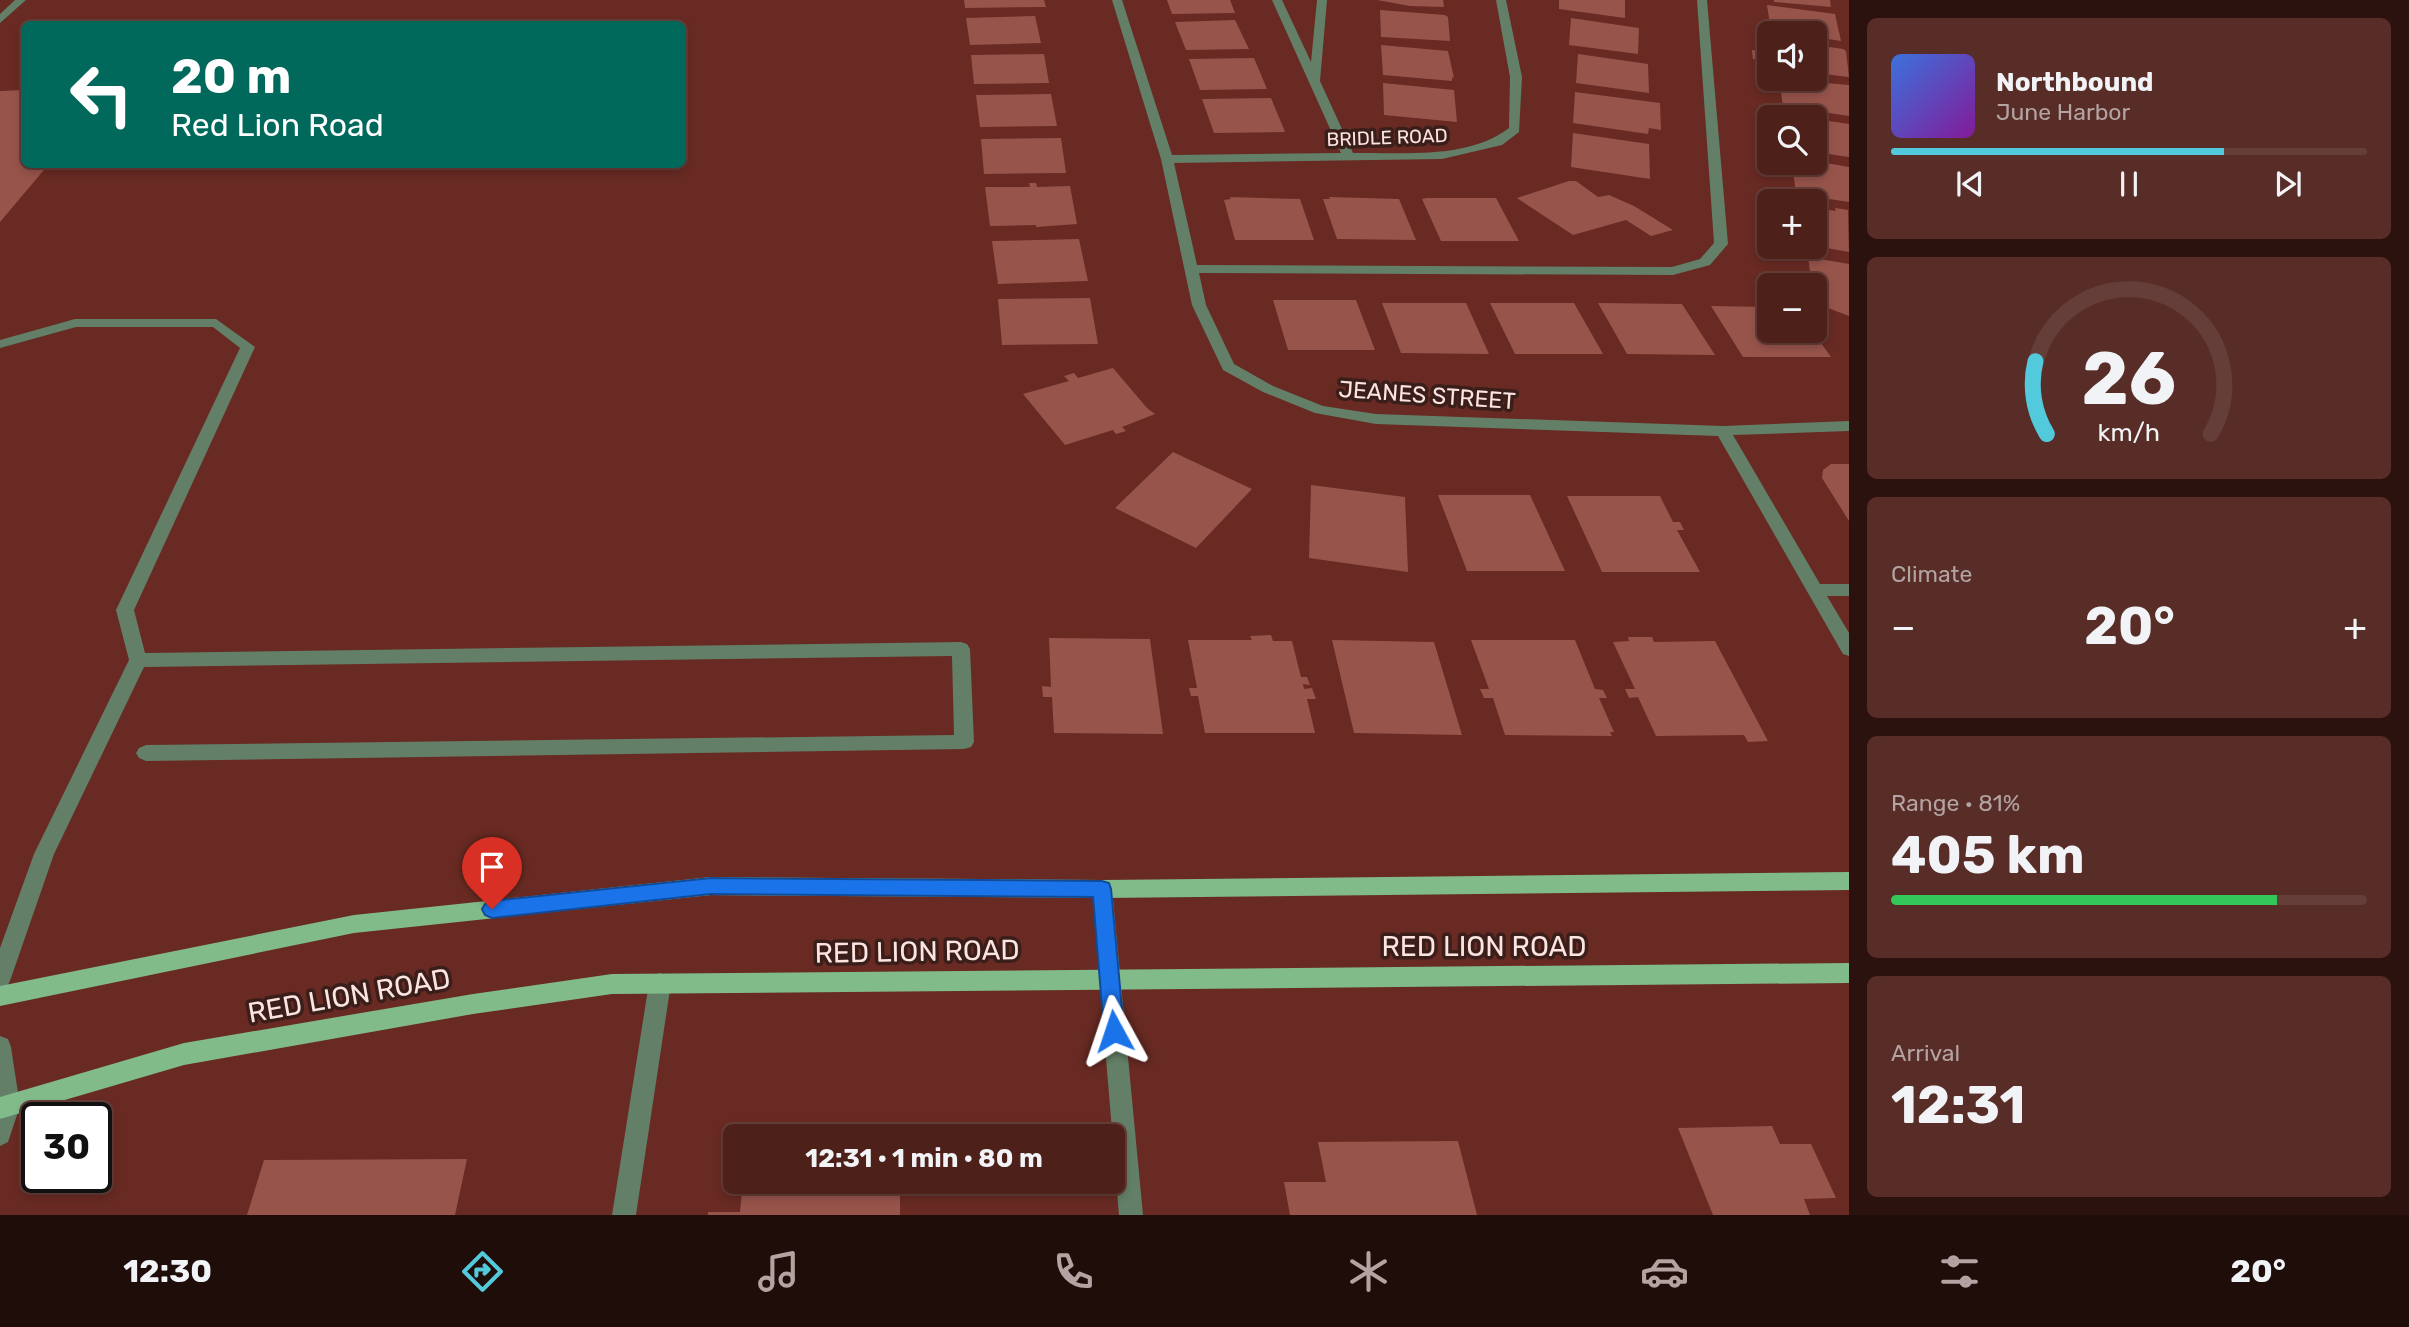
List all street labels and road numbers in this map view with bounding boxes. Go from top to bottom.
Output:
street label: BRIDLE ROAD [1326,124,1448,151]
street label: JEANES STREET [1337,375,1517,415]
street label: RED LION ROAD [1381,930,1587,963]
street label: RED LION ROAD [814,933,1020,970]
street label: RED LION ROAD [245,961,453,1030]

